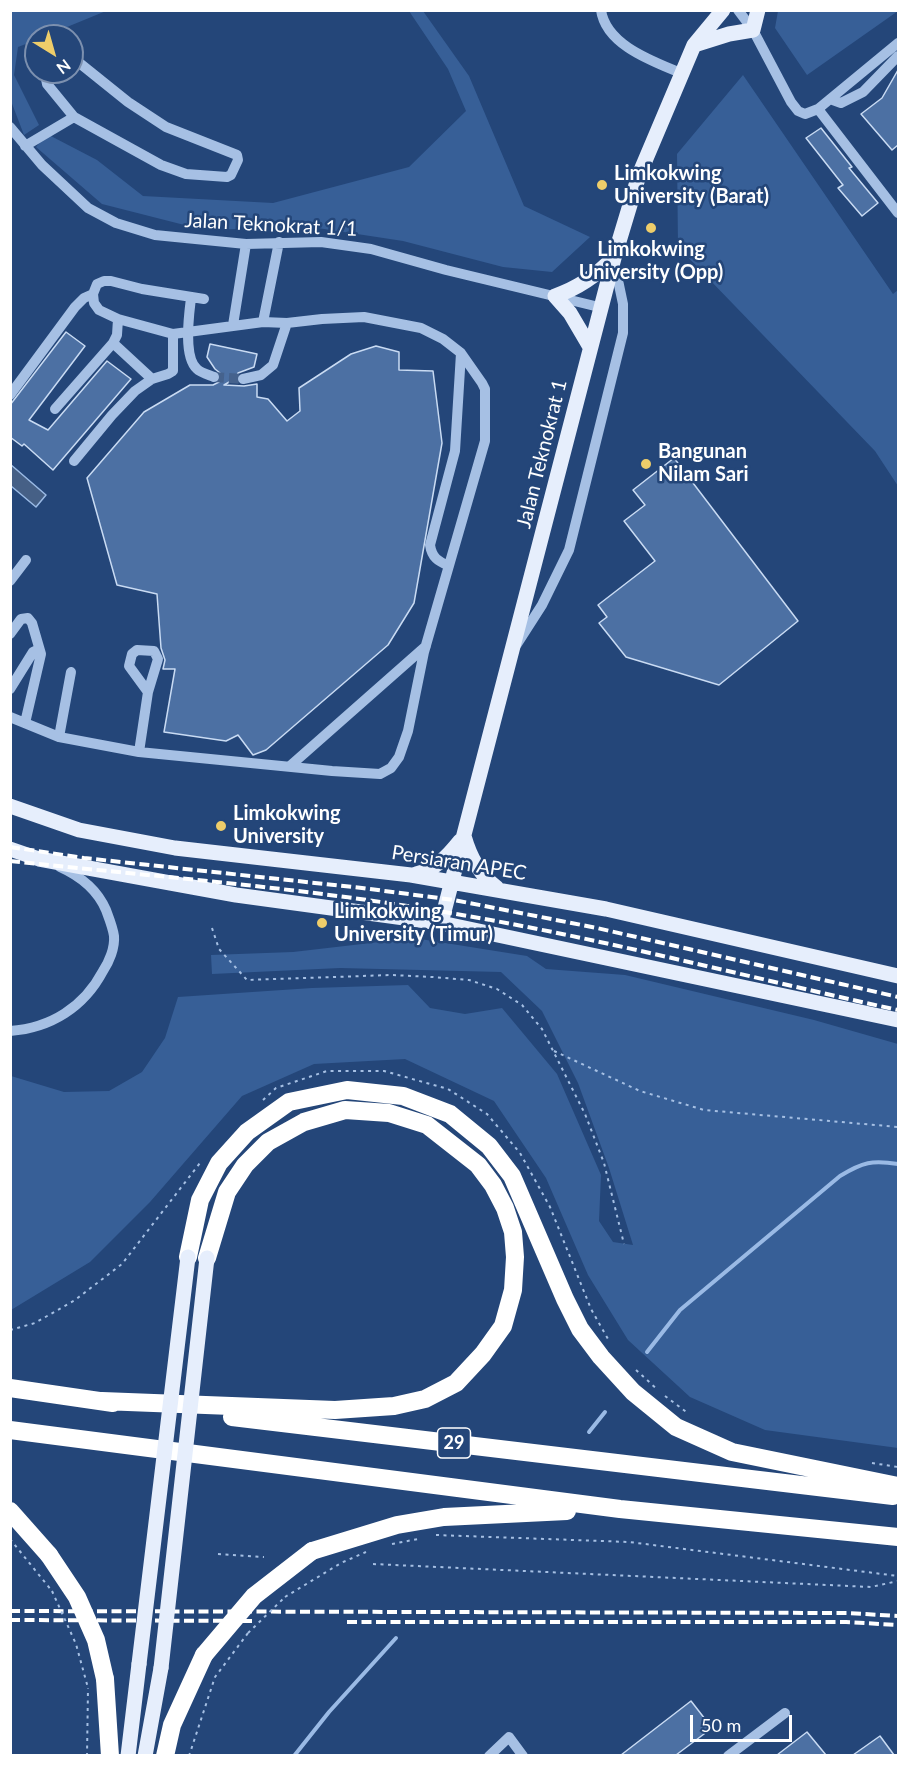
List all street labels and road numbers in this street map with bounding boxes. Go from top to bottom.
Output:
street label: Jalan Teknokrat 1/1 [184,208,358,242]
street label: Jalan Teknokrat 1 [512,377,572,531]
street label: Persiaran APEC [390,840,528,886]
road number: 29 [438,1428,470,1458]

